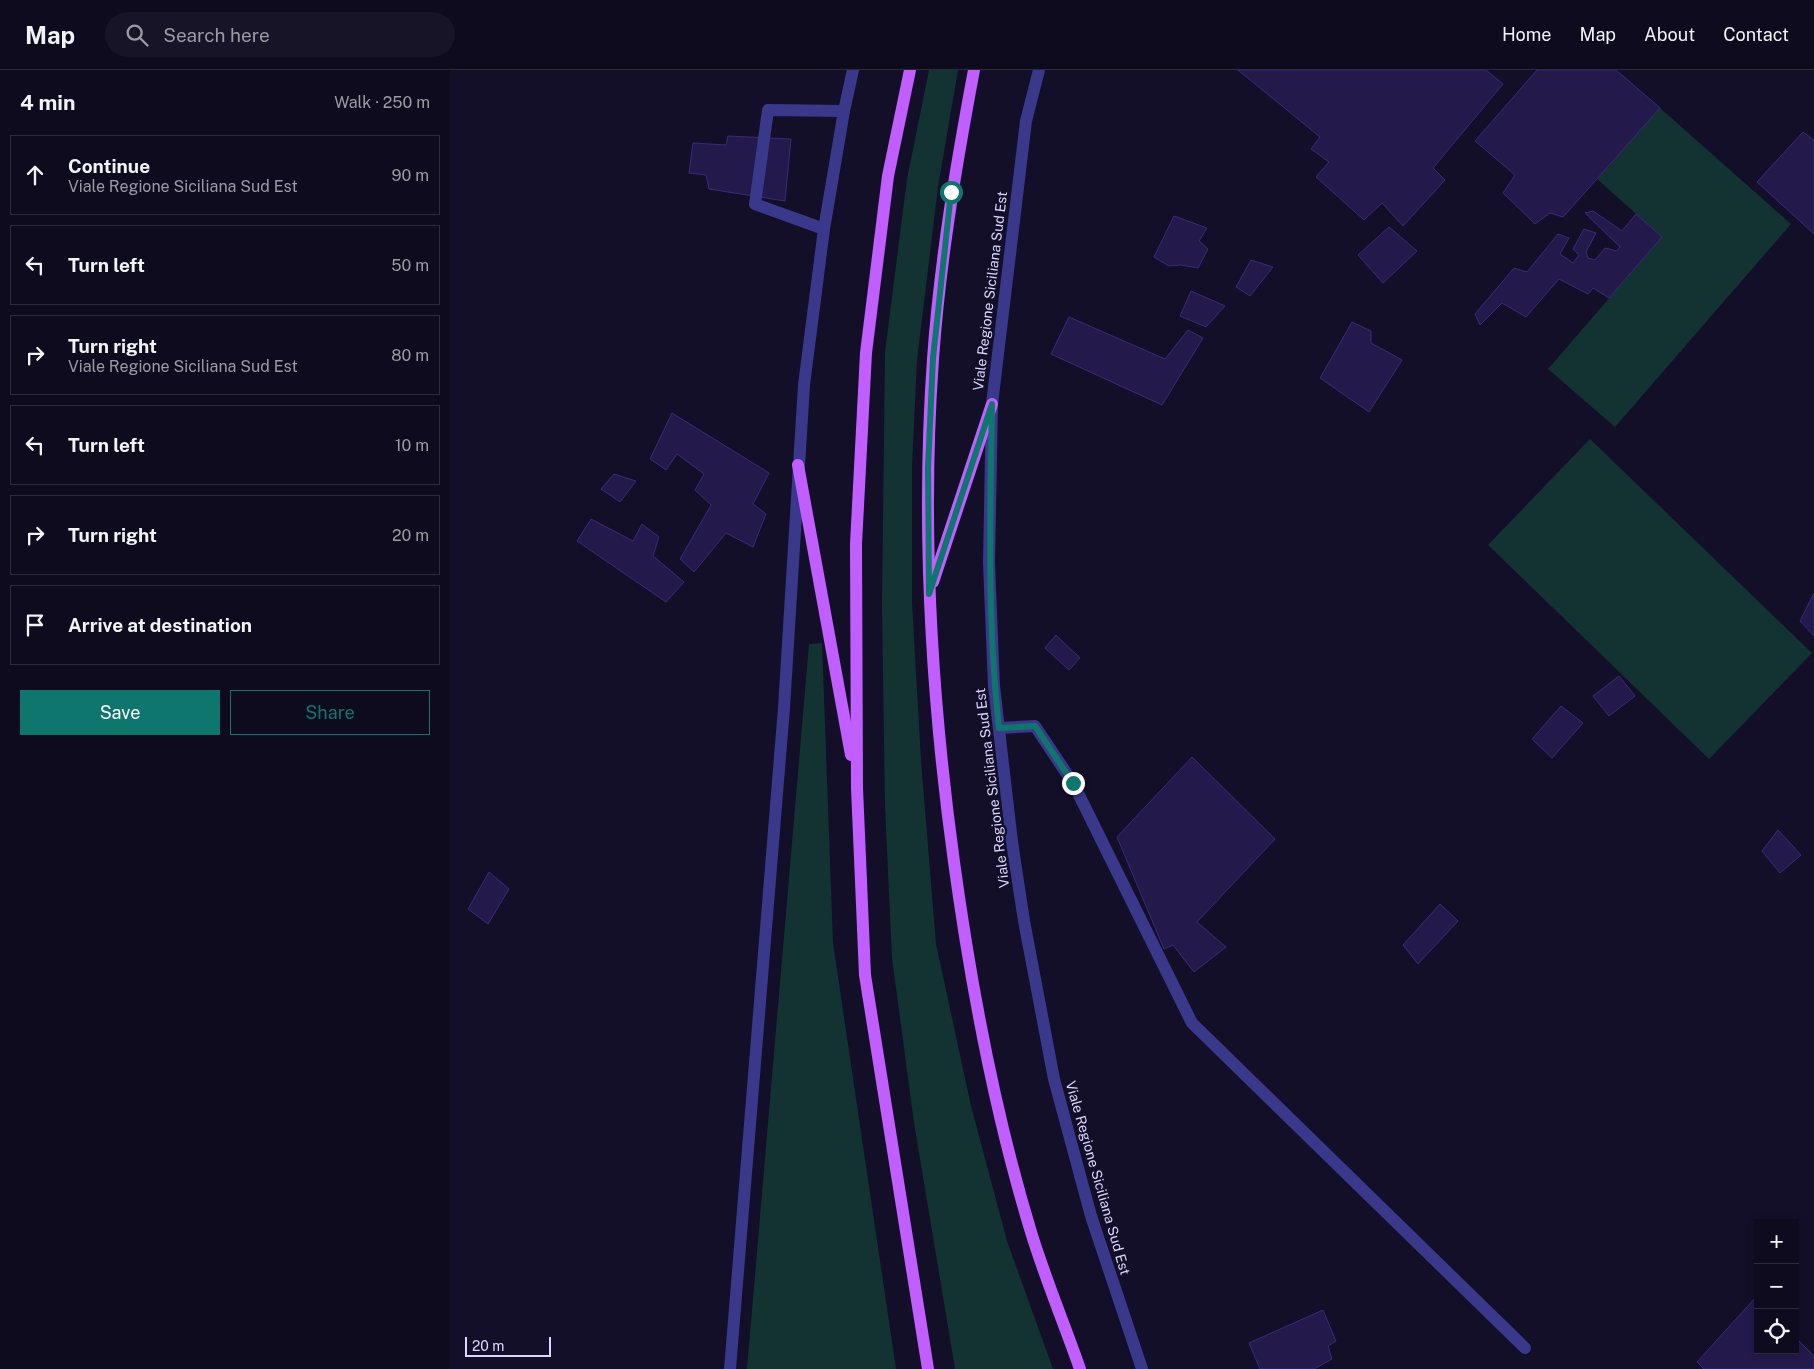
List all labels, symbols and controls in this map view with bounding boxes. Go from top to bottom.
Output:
search box [105,12,455,57]
text: Map [25,21,75,49]
icon: search [123,21,151,49]
text: Search here [163,24,270,46]
text: Home [1502,24,1552,45]
text: Map [1580,24,1616,45]
text: About [1644,24,1695,45]
text: Contact [1723,24,1789,45]
text: 4 min [20,90,75,115]
text: Walk · 250 m [334,93,430,112]
text: Continue [68,155,150,177]
icon: ahead [21,161,49,189]
text: 90 m [392,166,429,185]
text: Viale Regione Siciliana Sud Est [68,177,298,196]
route start [940,181,963,204]
street label: Viale Regione Siciliana Sud Est [970,190,1010,392]
icon: left [21,251,49,279]
text: Turn left [68,254,145,276]
text: 50 m [391,256,429,275]
text: Turn right [68,335,157,357]
icon: right [21,341,49,369]
text: 80 m [391,346,429,365]
text: Viale Regione Siciliana Sud Est [68,357,298,376]
icon: left [21,431,49,459]
text: Turn left [68,434,145,456]
text: 10 m [395,436,429,455]
icon: right [21,521,49,549]
text: Turn right [68,524,157,546]
text: 20 m [392,526,429,545]
icon: arrive [21,611,49,639]
text: Arrive at destination [68,614,252,636]
street label: Viale Regione Siciliana Sud Est [972,687,1012,889]
button: Save [20,690,220,735]
button: Share [230,690,430,735]
route end [1062,772,1085,795]
street label: Viale Regione Siciliana Sud Est [1063,1079,1133,1277]
map controls [1754,1219,1799,1354]
button: + [1754,1219,1799,1264]
button: − [1754,1264,1799,1309]
button: locate [1754,1309,1799,1354]
scale bar [465,1334,551,1357]
text: 20 m [472,1338,504,1354]

